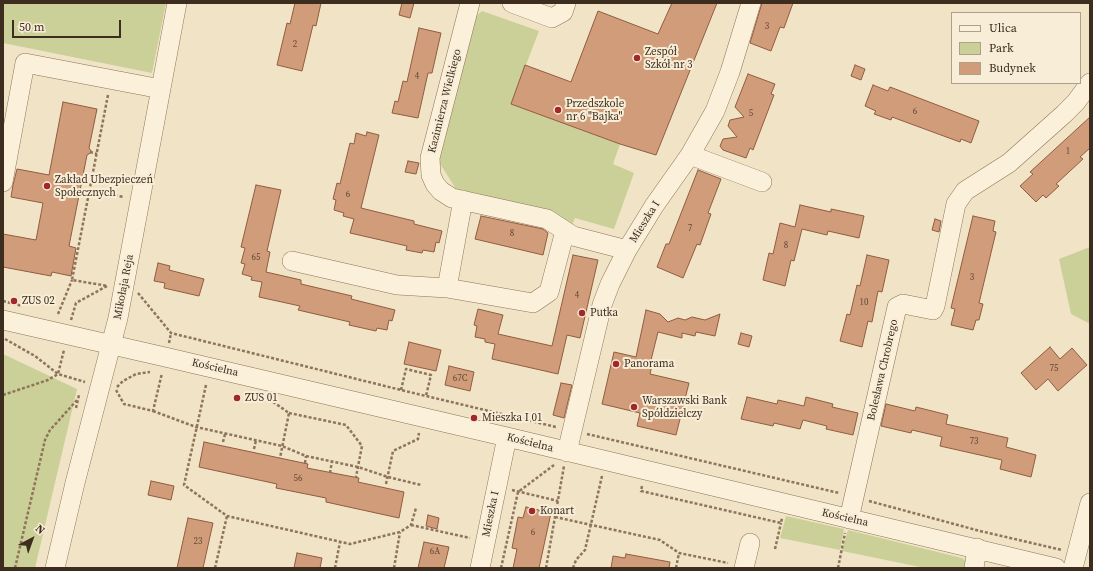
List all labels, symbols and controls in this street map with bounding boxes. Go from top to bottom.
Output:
scale bar [14,12,123,38]
legend [951,12,1081,84]
text: 50 m [19,19,45,35]
text: Ulica [989,20,1017,36]
house number: 3 [765,22,769,32]
house number: 2 [293,40,297,50]
text: Park [989,40,1014,56]
place label: Zespół Szkół nr 3 [645,45,693,71]
street label: Kazimierza Wielkiego [426,48,464,154]
marker: Zespół Szkół nr 3 [632,53,642,63]
text: Budynek [989,60,1036,76]
house number: 4 [415,72,419,82]
place label: Przedszkole nr 6 "Bajka" [566,97,624,123]
marker: Przedszkole nr 6 "Bajka" [553,105,563,115]
house number: 6 [913,107,917,117]
house number: 5 [749,109,753,119]
house number: 1 [1066,147,1070,157]
place label: Zakład Ubezpieczeń Społecznych [55,173,153,199]
marker: Zakład Ubezpieczeń Społecznych [42,181,52,191]
house number: 6 [346,190,350,200]
street label: Mieszka I [627,199,663,245]
house number: 7 [688,224,692,234]
house number: 8 [510,229,514,239]
house number: 8 [784,241,788,251]
street label: Mikołaja Reja [111,253,137,321]
house number: 65 [252,253,260,263]
house number: 3 [970,273,974,283]
house number: 4 [575,291,579,301]
place label: ZUS 02 [22,294,55,308]
marker: ZUS 02 [9,296,19,306]
house number: 10 [860,298,868,308]
place label: Putka [590,306,618,320]
marker: Putka [577,308,587,318]
street label: Bolesława Chrobrego [865,318,901,422]
street label: Kościelna [190,356,240,380]
place label: Panorama [624,357,674,371]
marker: Panorama [611,359,621,369]
house number: 75 [1050,364,1058,374]
house number: 67C [453,374,467,384]
place label: ZUS 01 [245,391,278,405]
marker: ZUS 01 [232,393,242,403]
place label: Warszawski Bank Spółdzielczy [642,394,727,420]
marker: Warszawski Bank Spółdzielczy [629,402,639,412]
place label: Mieszka I 01 [482,411,542,425]
marker: Mieszka I 01 [469,413,479,423]
street label: Kościelna [505,431,555,455]
house number: 73 [970,437,978,447]
house number: 56 [294,474,302,484]
street label: Mieszka I [480,490,502,538]
place label: Konart [540,504,574,518]
marker: Konart [527,506,537,516]
street label: Kościelna [820,506,870,530]
north arrow [12,519,52,559]
text: N [32,521,48,538]
house number: 6 [531,528,535,538]
house number: 23 [194,537,202,547]
house number: 6A [430,547,440,557]

